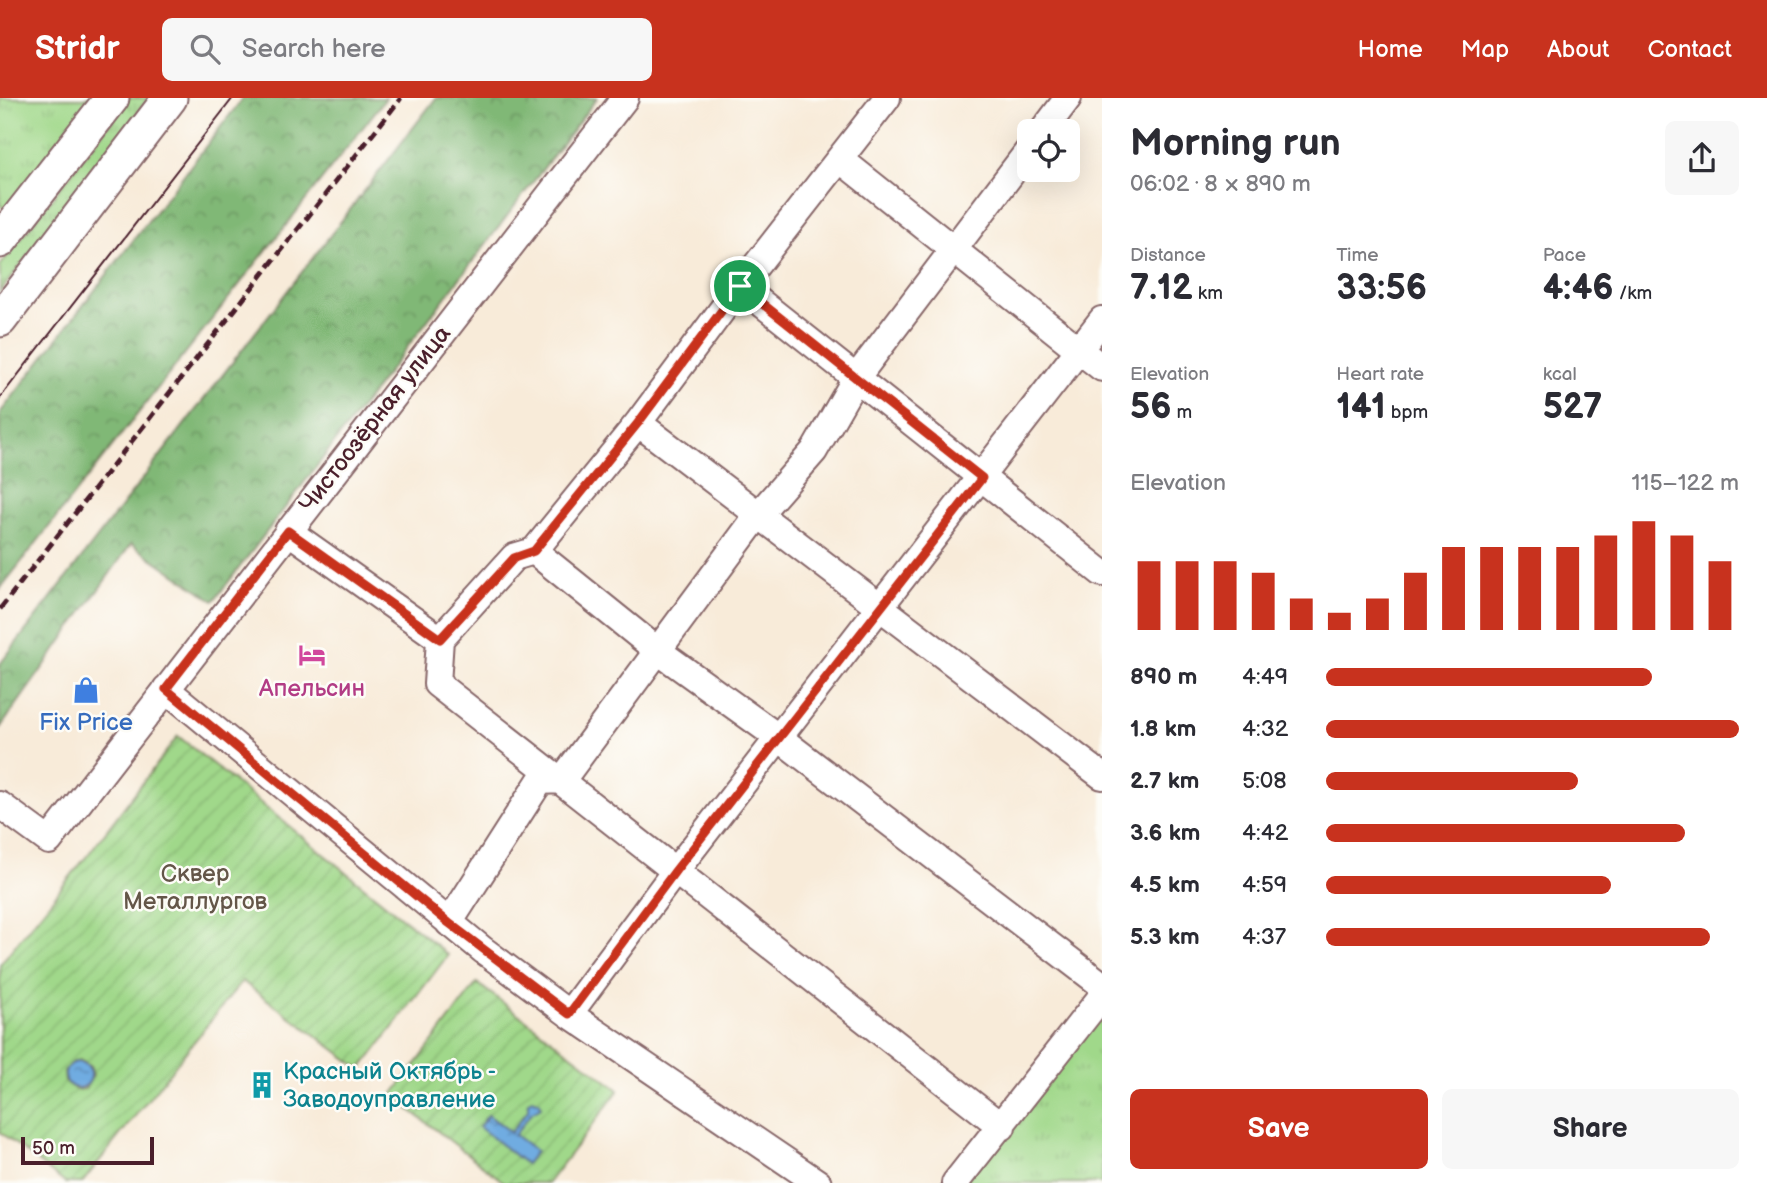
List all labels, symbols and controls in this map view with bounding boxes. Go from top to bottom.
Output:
search box [162,18,652,81]
text: Stridr [35,29,120,69]
icon: search [186,30,224,68]
text: Search here [242,34,386,65]
text: Home [1358,35,1423,64]
text: Map [1461,35,1509,64]
text: About [1547,35,1609,64]
text: Contact [1647,35,1732,64]
map controls [1017,119,1080,182]
button: locate [1017,119,1080,182]
text: Morning run [1130,121,1341,166]
button: share [1665,121,1739,195]
text: 06:02 · 8 × 890 m [1130,170,1311,198]
text: Distance [1130,244,1206,267]
text: Time [1336,244,1378,267]
text: Pace [1543,244,1586,267]
pin [710,256,770,316]
icon: arrive [721,267,759,305]
text: 7.12 [1130,267,1193,310]
text: 33:56 [1336,267,1427,310]
text: 4:46 [1543,267,1614,310]
text: km [1193,282,1223,305]
text: /km [1614,282,1652,305]
street label: Чистоозёрная улица [293,320,457,518]
text: Elevation [1130,363,1209,386]
text: Heart rate [1336,363,1424,386]
text: kcal [1543,363,1577,386]
text: 56 [1130,386,1171,429]
text: 141 [1336,386,1386,429]
text: 527 [1543,386,1602,429]
text: m [1171,401,1192,424]
text: bpm [1386,401,1428,424]
text: Elevation [1130,469,1226,497]
text: 115–122 m [1632,469,1739,497]
hotel icon: Апельсин [297,640,327,670]
text: 890 m [1130,663,1197,691]
text: 4:49 [1242,663,1288,691]
place label: Апельсин [258,674,365,703]
shop icon: Fix Price [71,675,101,705]
place label: Fix Price [39,708,133,737]
text: 1.8 km [1130,715,1196,743]
text: 4:32 [1242,715,1288,743]
text: 2.7 km [1130,767,1199,795]
text: 5:08 [1242,767,1287,795]
text: 3.6 km [1130,819,1200,847]
text: 4:42 [1242,819,1288,847]
park label: Сквер Металлургов [123,859,267,916]
text: 4.5 km [1130,871,1200,899]
text: 4:59 [1242,871,1287,899]
text: 5.3 km [1130,923,1200,951]
text: 4:37 [1242,923,1286,951]
place label: Красный Октябрь - Заводоуправление [283,1057,496,1114]
building icon: Красный Октябрь - Заводоуправление [247,1070,277,1100]
button: Save [1130,1089,1428,1169]
button: Share [1442,1089,1739,1169]
scale bar [21,1134,154,1166]
text: 50 m [32,1137,75,1160]

